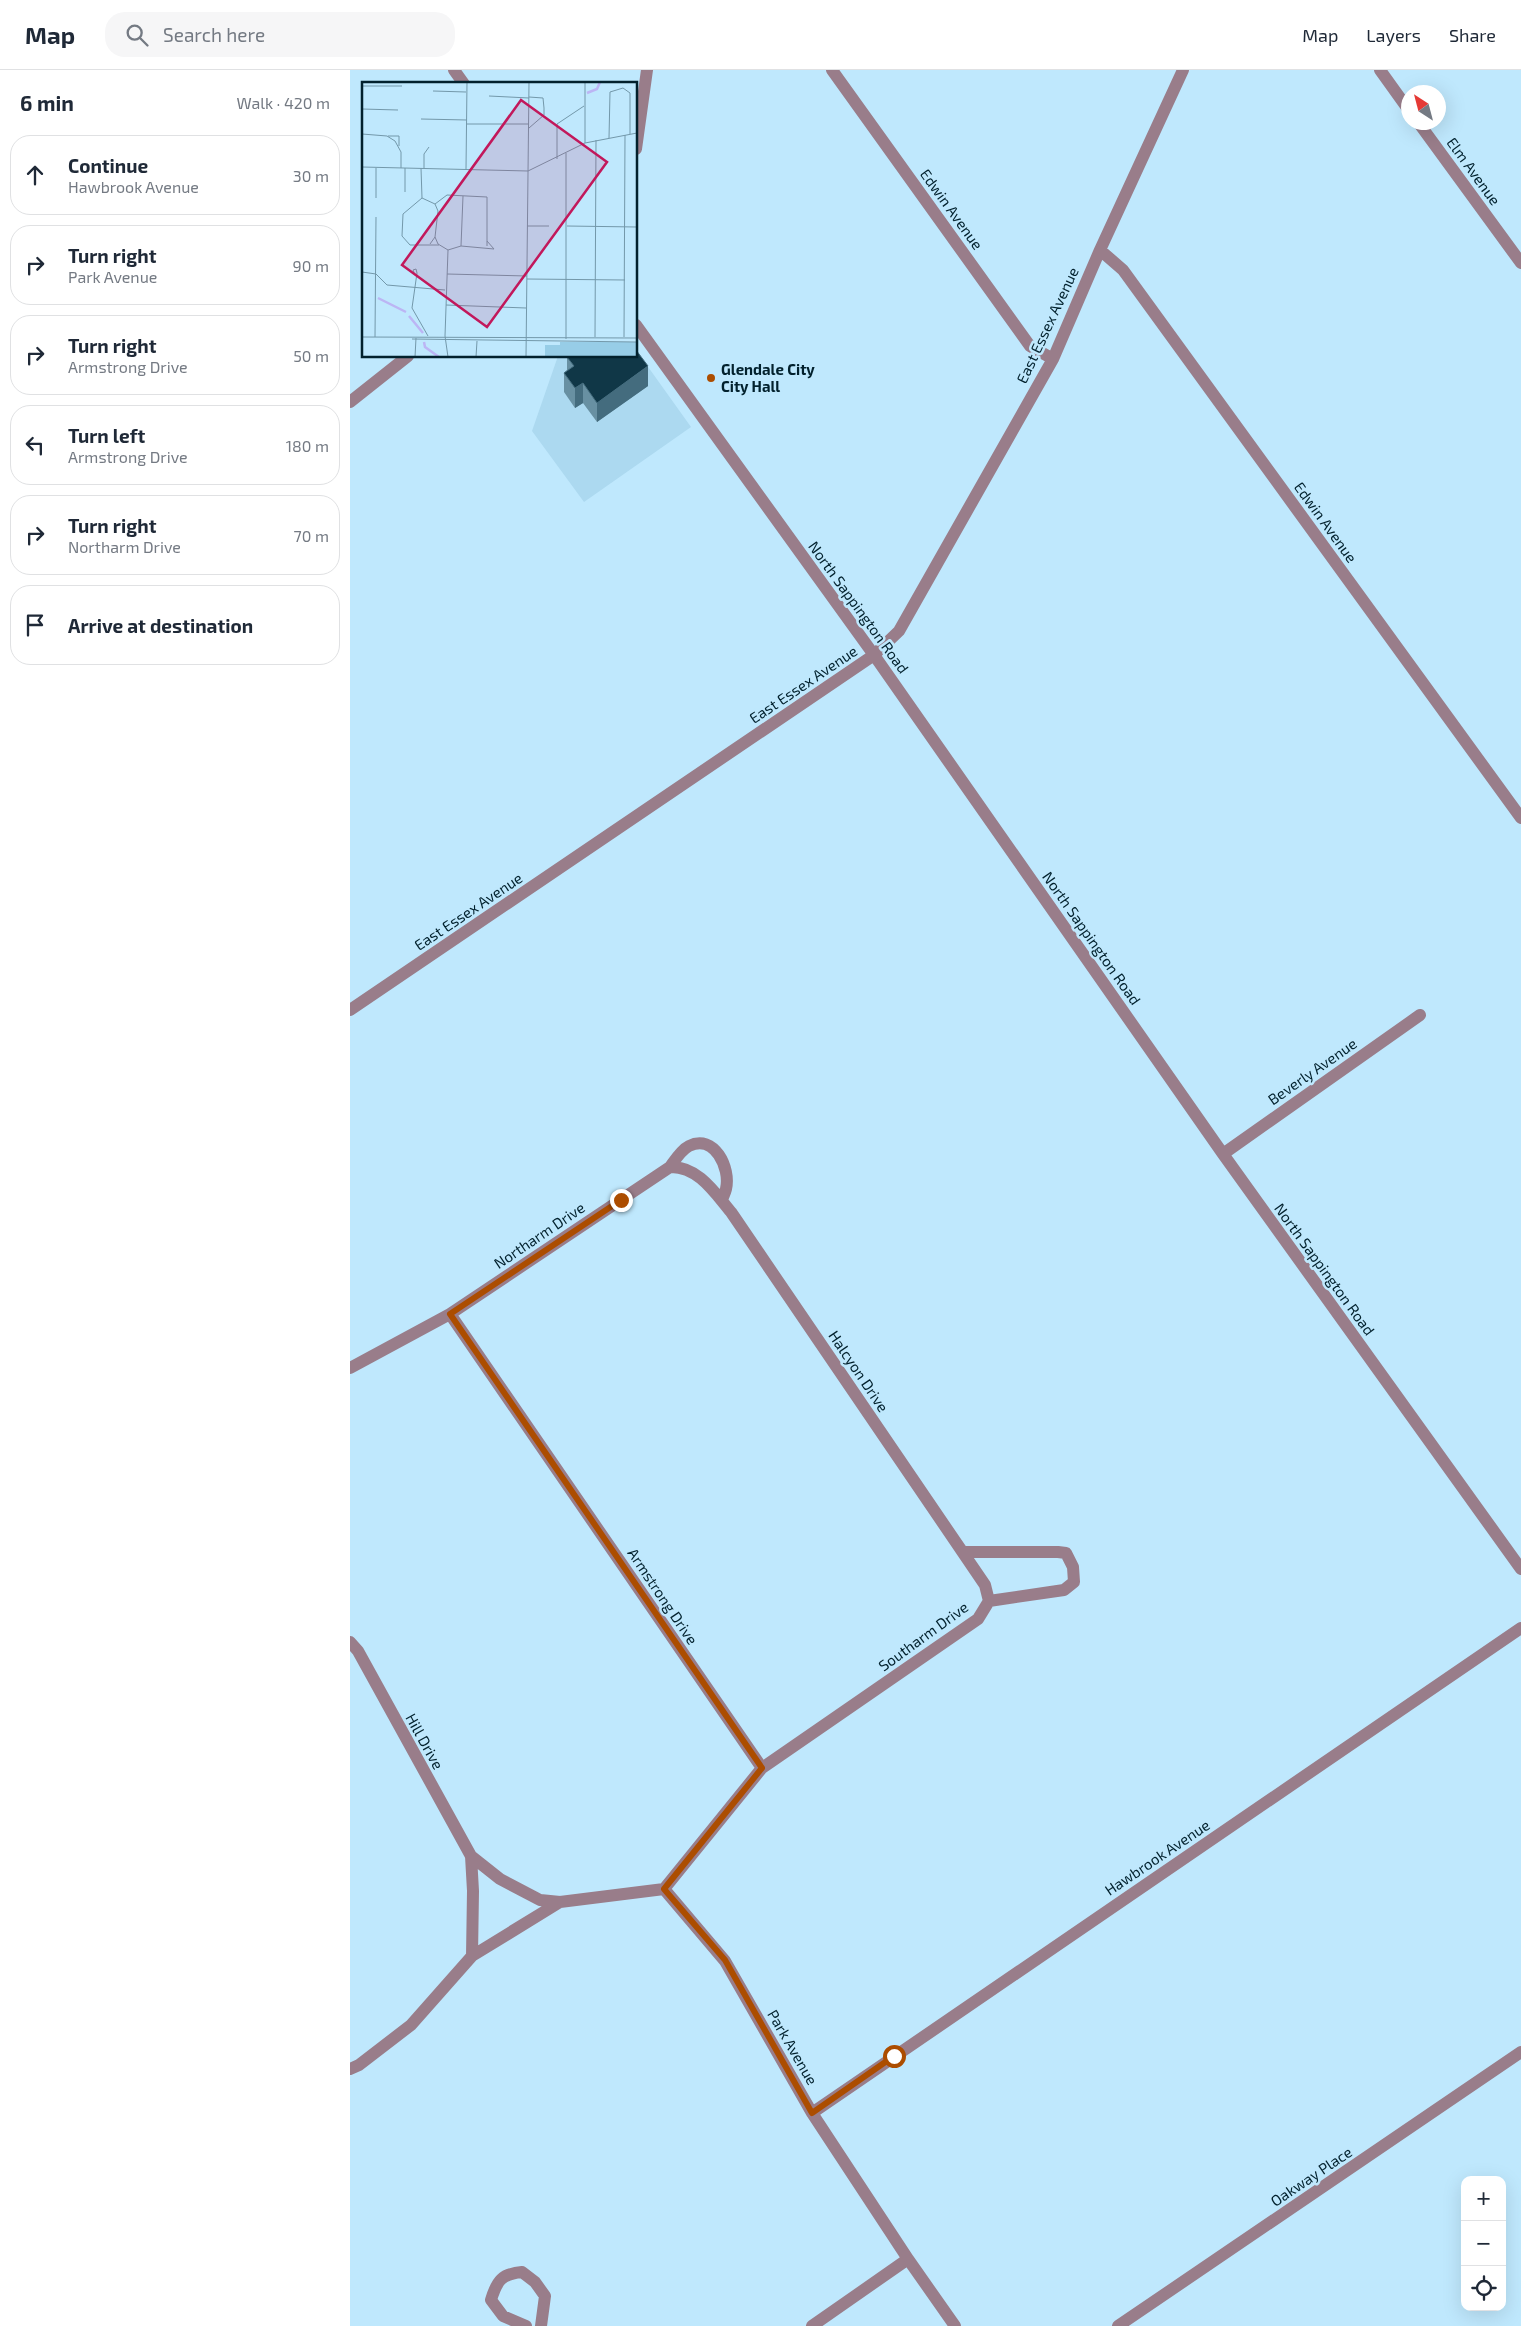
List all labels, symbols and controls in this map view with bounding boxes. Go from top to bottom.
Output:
search box [105,12,455,57]
text: Map [25,20,75,49]
icon: search [123,21,151,49]
text: Search here [163,23,265,46]
text: Map [1302,24,1338,46]
text: Layers [1366,24,1421,46]
text: Share [1449,24,1496,46]
inset map [362,82,638,358]
north arrow [1401,85,1446,130]
text: 6 min [20,90,74,115]
text: Walk · 420 m [237,93,330,112]
street label: Elm Avenue [1443,134,1505,208]
text: Continue [68,154,148,177]
icon: ahead [21,161,49,189]
street label: Edwin Avenue [917,165,987,253]
text: 30 m [293,166,329,185]
text: Hawbrook Avenue [68,177,199,196]
text: Turn right [68,244,156,267]
icon: right [21,251,49,279]
text: 90 m [293,256,329,275]
street label: East Essex Avenue [1012,264,1082,386]
text: Park Avenue [68,267,157,286]
text: Turn right [68,334,156,357]
icon: right [21,341,49,369]
text: 50 m [293,346,329,365]
text: Armstrong Drive [68,357,188,376]
place label: Glendale City City Hall [721,360,815,396]
marker: Glendale City City Hall [705,372,717,384]
text: Turn left [68,424,145,447]
icon: left [21,431,49,459]
text: 180 m [286,436,329,455]
text: Armstrong Drive [68,447,188,466]
street label: Edwin Avenue [1291,478,1361,566]
text: Turn right [68,514,156,537]
icon: right [21,521,49,549]
text: 70 m [294,526,329,545]
text: Northarm Drive [68,537,181,556]
street label: North Sappington Road [805,538,913,676]
icon: arrive [21,611,49,639]
text: Arrive at destination [68,614,253,637]
street label: East Essex Avenue [746,641,860,727]
street label: East Essex Avenue [411,868,525,954]
street label: North Sappington Road [1039,868,1145,1008]
street label: Beverly Avenue [1264,1034,1360,1108]
route end [610,1189,633,1212]
street label: Northarm Drive [490,1198,588,1272]
street label: North Sappington Road [1271,1200,1379,1338]
street label: Halcyon Drive [825,1327,893,1415]
street label: Armstrong Drive [624,1544,702,1648]
street label: Southarm Drive [875,1597,971,1675]
street label: Hill Drive [402,1710,448,1772]
street label: Hawbrook Avenue [1101,1815,1213,1899]
street label: Park Avenue [764,2006,822,2088]
route start [883,2045,906,2068]
street label: Oakway Place [1267,2142,1355,2210]
map controls [1461,2176,1506,2311]
button: + [1461,2176,1506,2221]
button: − [1461,2221,1506,2266]
button: locate [1461,2266,1506,2311]

